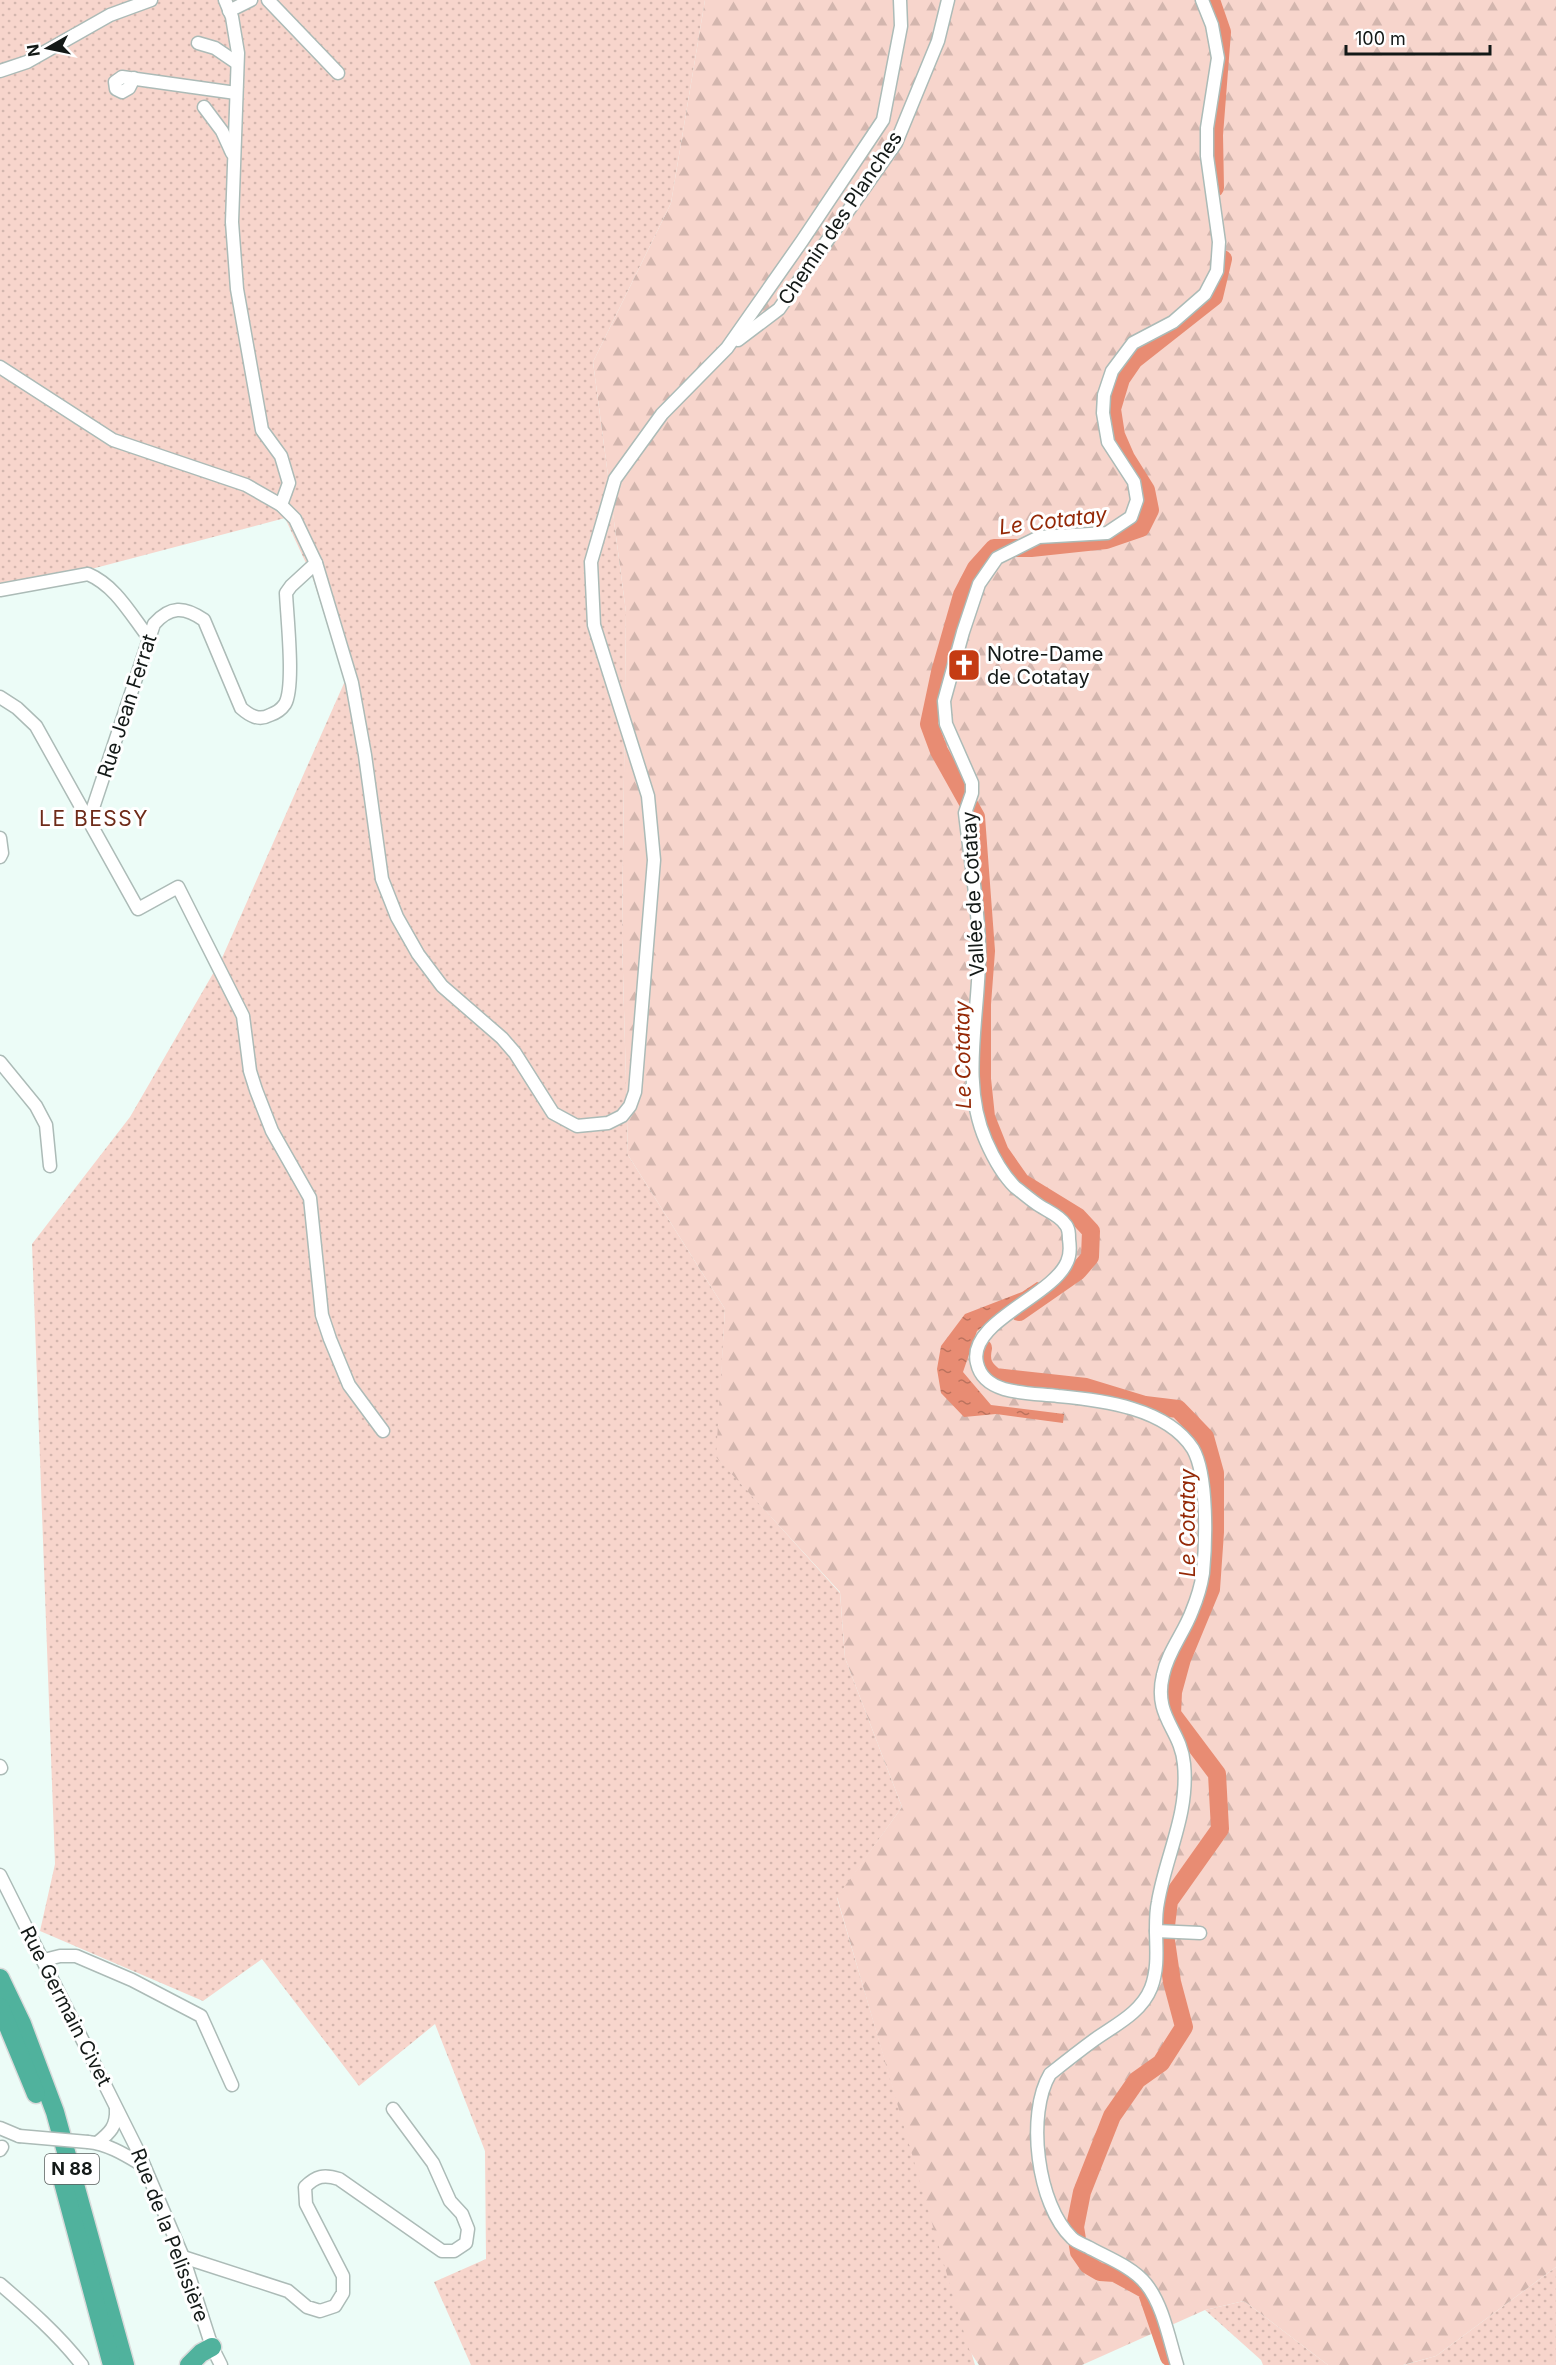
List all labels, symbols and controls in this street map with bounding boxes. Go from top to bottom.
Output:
north arrow [18,18,78,78]
scale bar [1346,18,1490,56]
text: 100 m [1355,28,1406,49]
text: N [22,43,44,58]
street label: Chemin des Planches [773,127,907,309]
water label: Le Cotatay [998,501,1109,540]
street label: Rue Jean Ferrat [92,631,162,781]
place label: Notre-Dame de Cotatay [987,642,1104,689]
church icon: Notre-Dame de Cotatay [946,647,982,683]
district label: LE BESSY [39,806,149,831]
street label: Vallée de Cotatay [957,811,989,977]
water label: Le Cotatay [949,999,976,1109]
water label: Le Cotatay [1175,1468,1200,1577]
street label: Rue Germain Civet [15,1922,117,2090]
street label: Rue de la Pelissière [126,2145,214,2325]
road number: N 88 [45,2154,99,2184]

